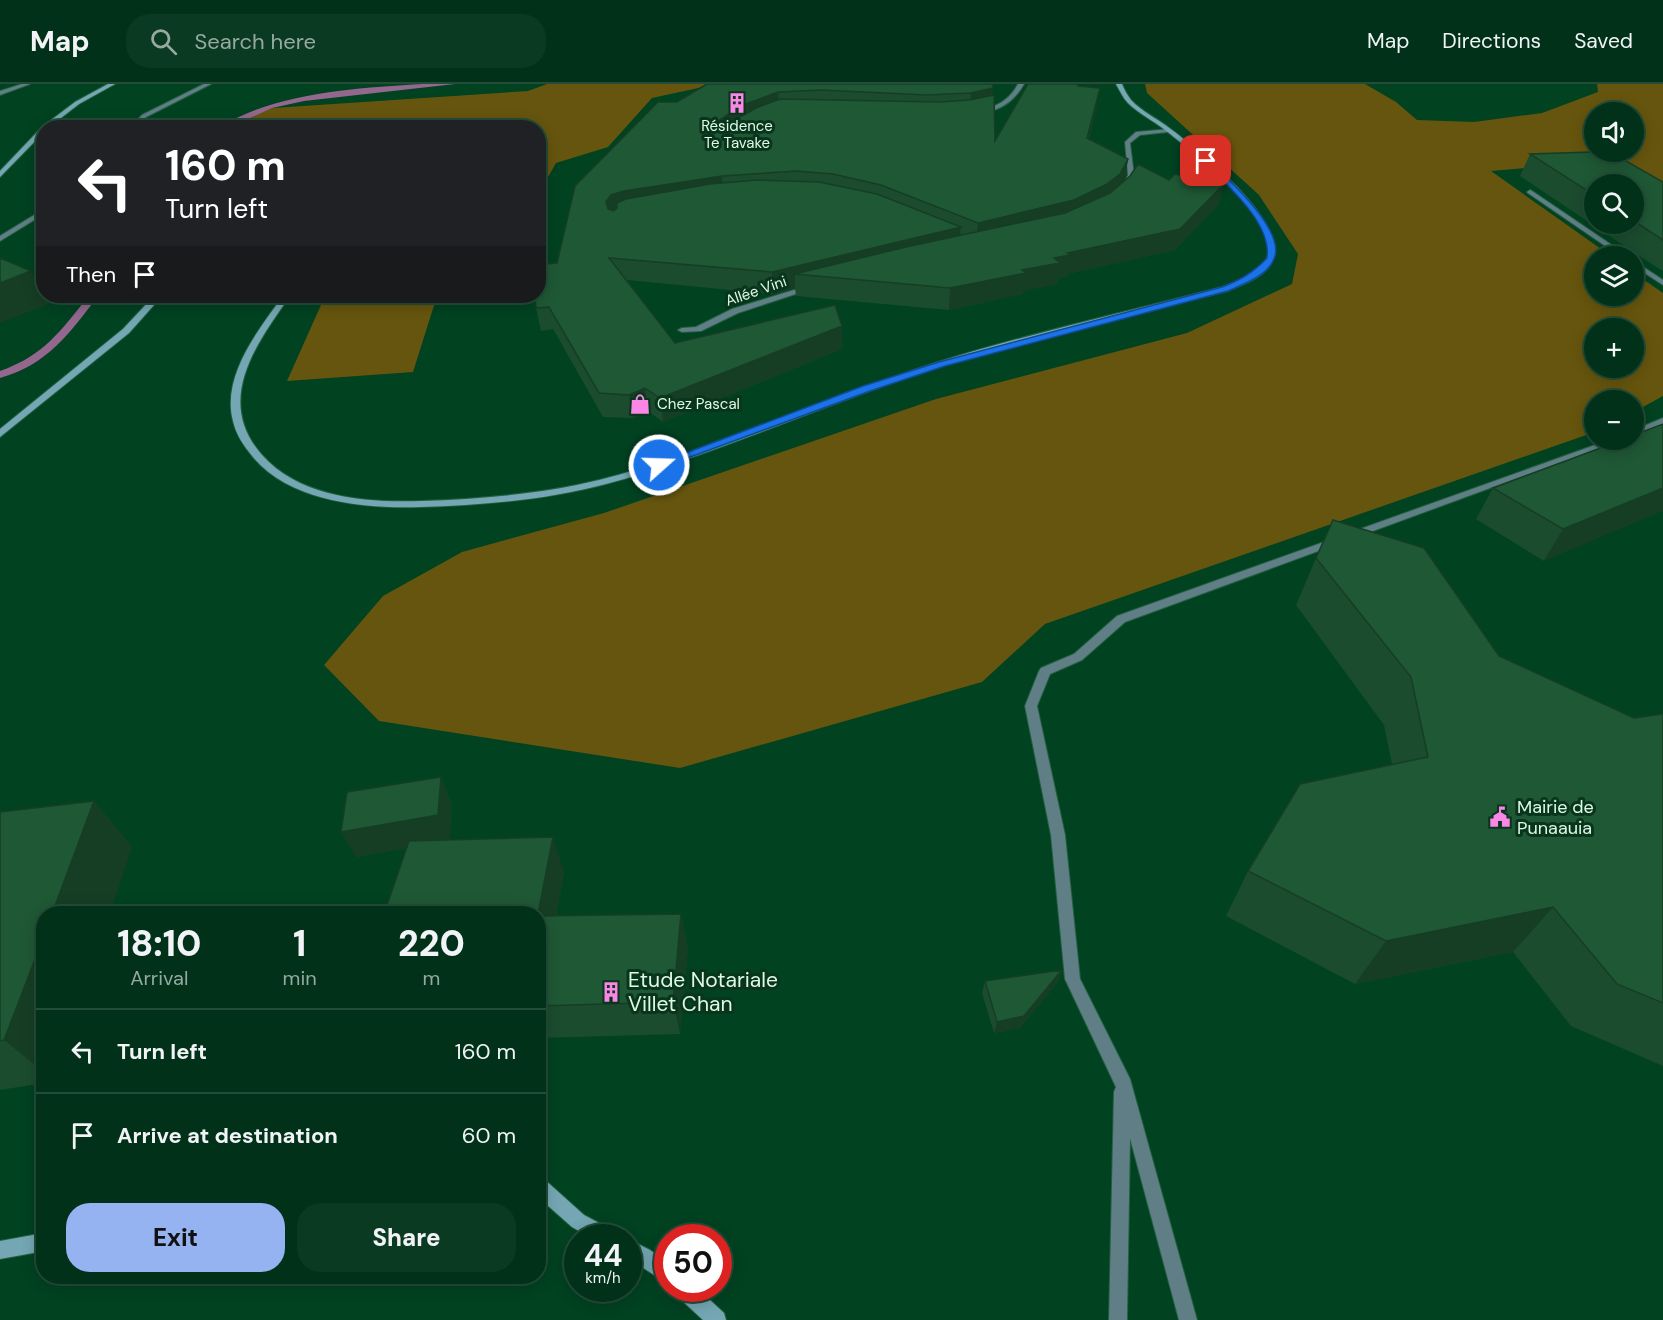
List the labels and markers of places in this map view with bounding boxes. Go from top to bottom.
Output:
building icon: Résidence Te Tavake [725,91,749,115]
place label: Résidence Te Tavake [701,116,773,153]
pin [1180,135,1231,186]
shop icon: Chez Pascal [628,392,652,416]
place label: Chez Pascal [657,394,740,414]
place label: Mairie de Punaauia [1517,795,1594,840]
public building icon: Mairie de Punaauia [1488,805,1512,829]
place label: Etude Notariale Villet Chan [628,966,778,1018]
building icon: Etude Notariale Villet Chan [599,980,623,1004]

